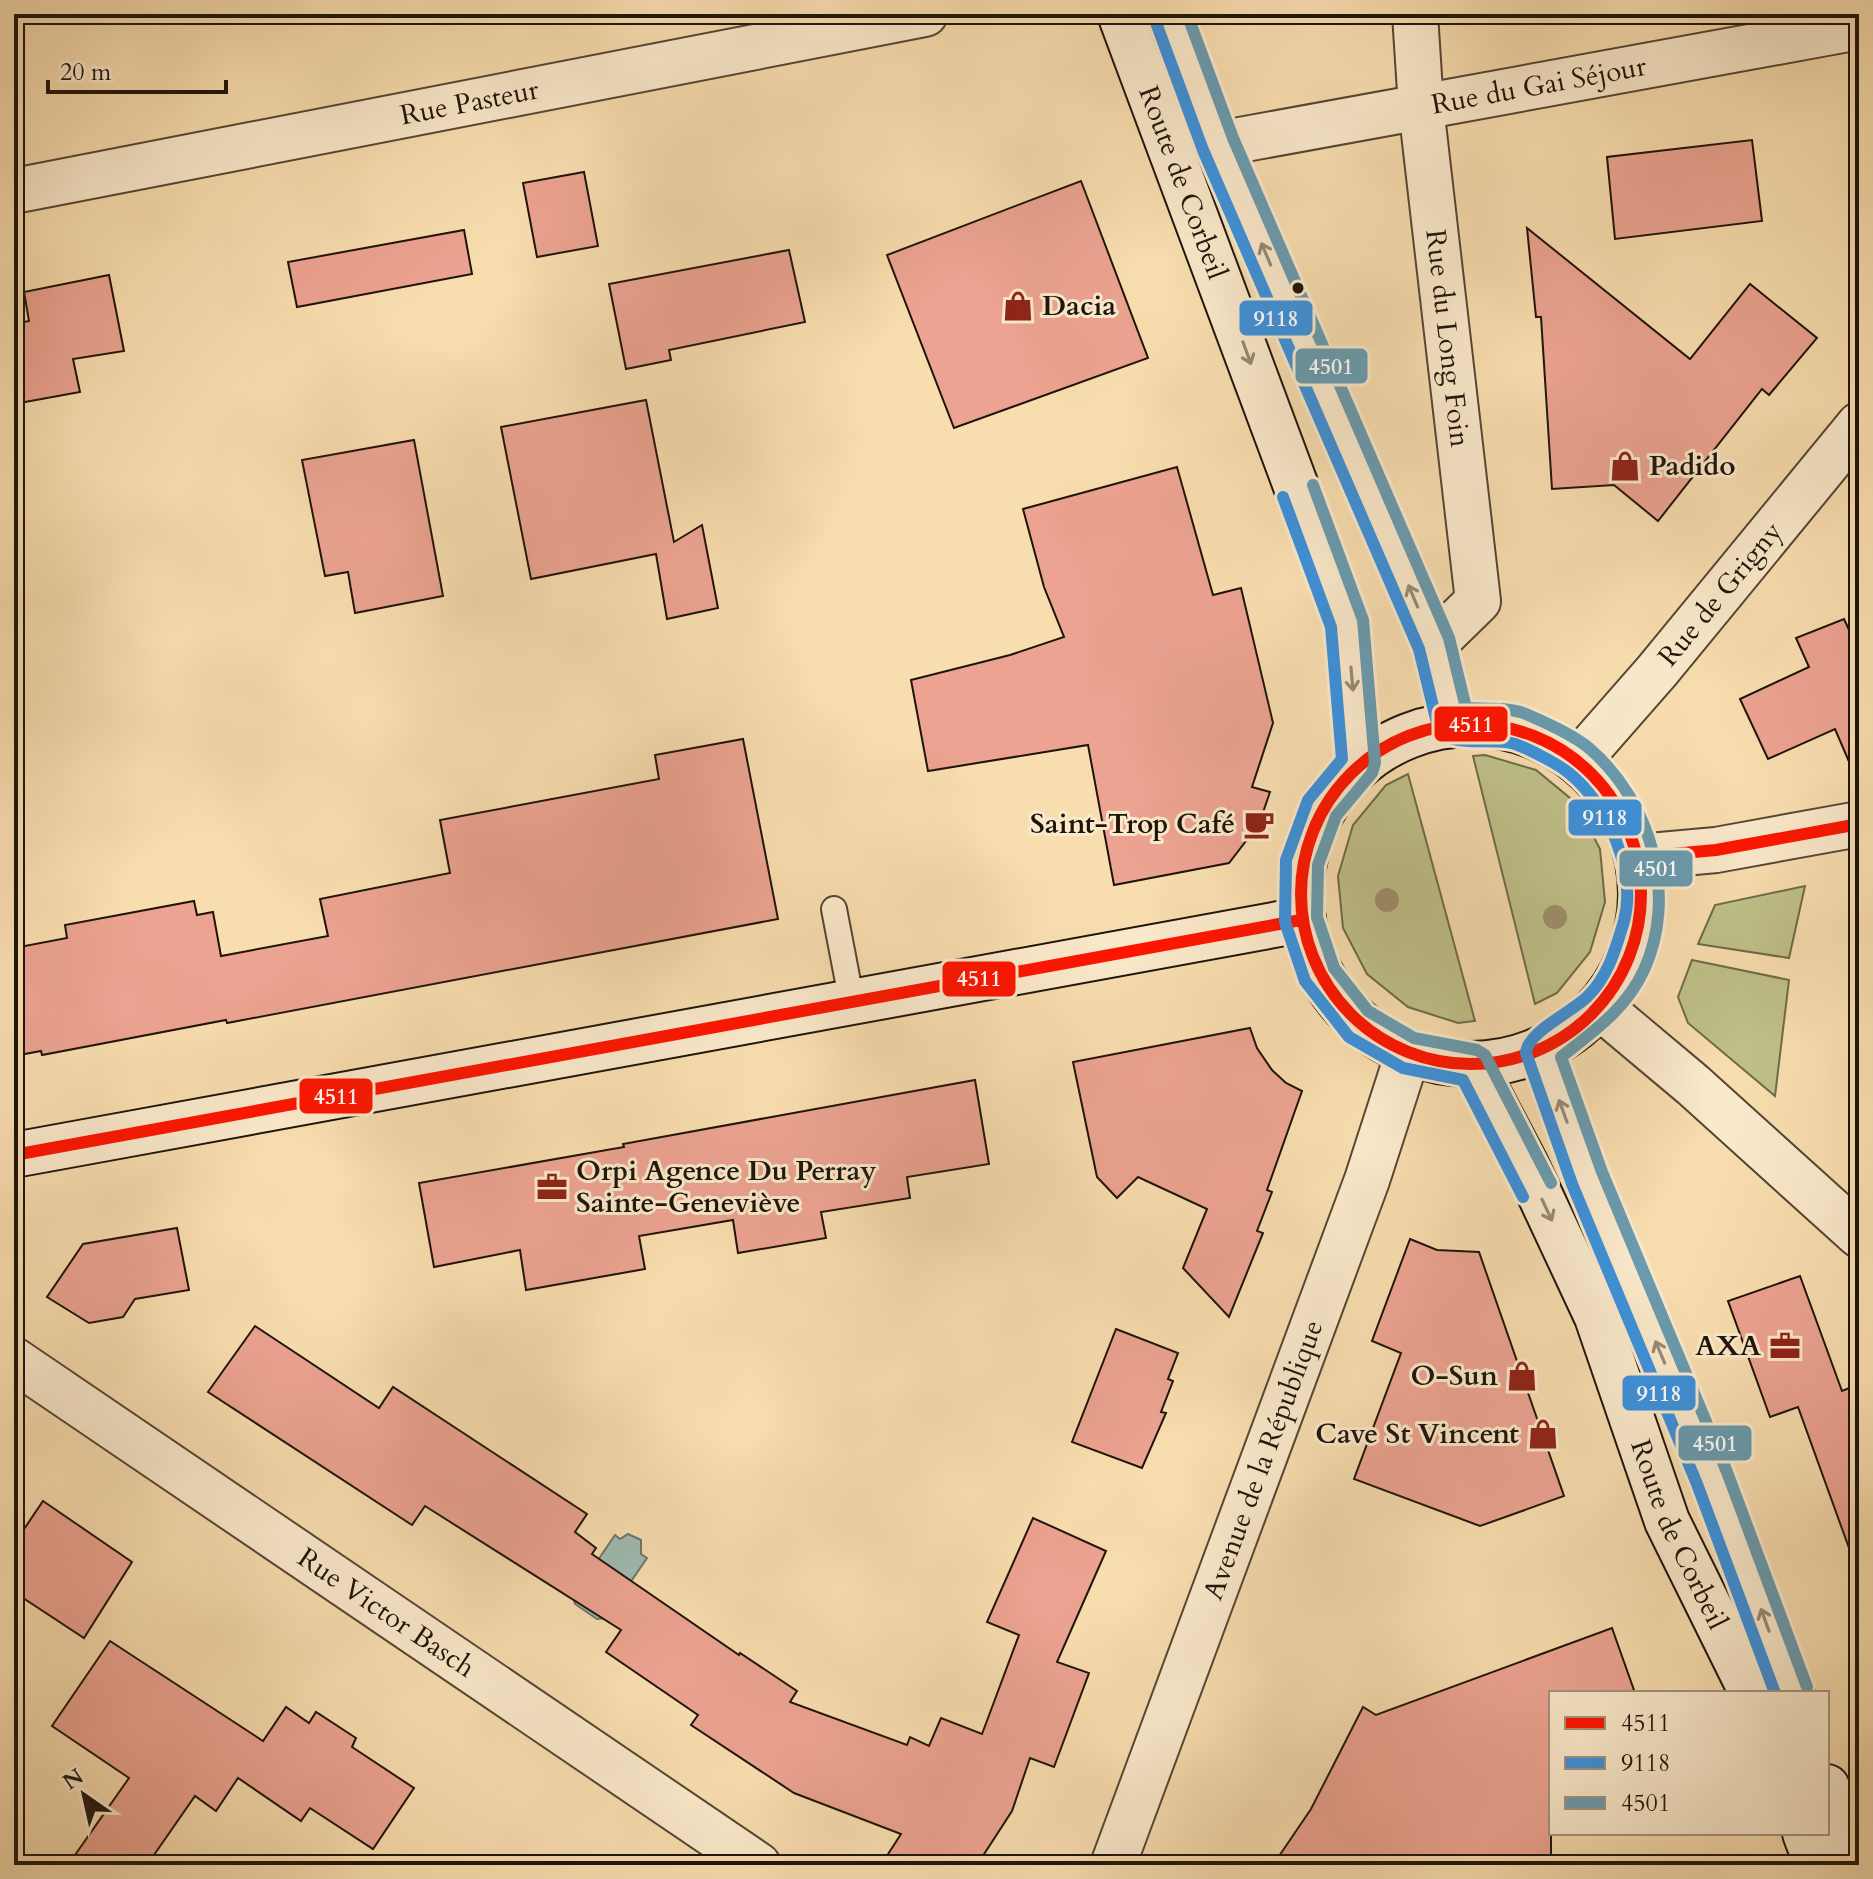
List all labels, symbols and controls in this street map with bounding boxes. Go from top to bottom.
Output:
scale bar [48,44,226,94]
street label: Rue du Gai Séjour [1428,47,1650,124]
text: 20 m [60,56,112,89]
street label: Rue Pasteur [397,70,543,135]
street label: Route de Corbeil [1129,81,1236,285]
street label: Rue du Long Foin [1416,227,1479,449]
one-way arrow [1257,242,1272,267]
unlabelled marker [1290,280,1306,296]
place label: Dacia [1042,287,1116,325]
shop icon: Dacia [1001,289,1035,323]
line badge: 9118 [1238,299,1314,337]
text: 9118 [1253,304,1299,334]
one-way arrow [1241,340,1256,365]
line badge: 4501 [1294,347,1369,385]
text: 4501 [1308,352,1354,382]
place label: Padido [1649,447,1736,485]
shop icon: Padido [1608,449,1642,483]
street label: Rue de Grigny [1649,513,1791,674]
one-way arrow [1405,584,1420,608]
one-way arrow [1344,665,1359,692]
line badge: 4511 [1433,705,1509,743]
text: 4511 [1448,710,1494,740]
line badge: 9118 [1567,798,1643,837]
text: 9118 [1582,803,1628,833]
place label: Saint-Trop Café [1030,805,1235,843]
cafe icon: Saint-Trop Café [1242,807,1276,841]
line badge: 4501 [1618,849,1694,888]
text: 4501 [1633,854,1679,884]
line badge: 4511 [941,960,1017,998]
text: 4511 [956,964,1002,994]
line badge: 4511 [298,1077,374,1115]
text: 4511 [313,1082,359,1112]
one-way arrow [1554,1099,1569,1124]
place label: Orpi Agence Du Perray Sainte-Geneviève [576,1152,876,1222]
office icon: Orpi Agence Du Perray Sainte-Geneviève [535,1170,569,1204]
one-way arrow [1540,1198,1555,1222]
street label: Avenue de la République [1194,1315,1332,1605]
place label: AXA [1695,1327,1761,1365]
office icon: AXA [1768,1329,1802,1363]
one-way arrow [1651,1340,1666,1365]
place label: O-Sun [1410,1357,1498,1395]
shop icon: O-Sun [1505,1359,1539,1393]
line badge: 9118 [1621,1374,1697,1412]
text: 9118 [1636,1379,1682,1409]
place label: Cave St Vincent [1315,1415,1519,1453]
shop icon: Cave St Vincent [1526,1417,1560,1451]
line badge: 4501 [1677,1424,1753,1462]
text: 4501 [1692,1429,1738,1459]
street label: Route de Corbeil [1621,1434,1737,1636]
street label: Rue Victor Basch [290,1539,483,1686]
one-way arrow [1757,1608,1771,1633]
legend [1549,1691,1829,1835]
text: 4511 [1621,1707,1670,1740]
text: 9118 [1621,1747,1670,1780]
north arrow [44,1755,124,1835]
text: N [57,1761,90,1797]
text: 4501 [1621,1787,1670,1820]

